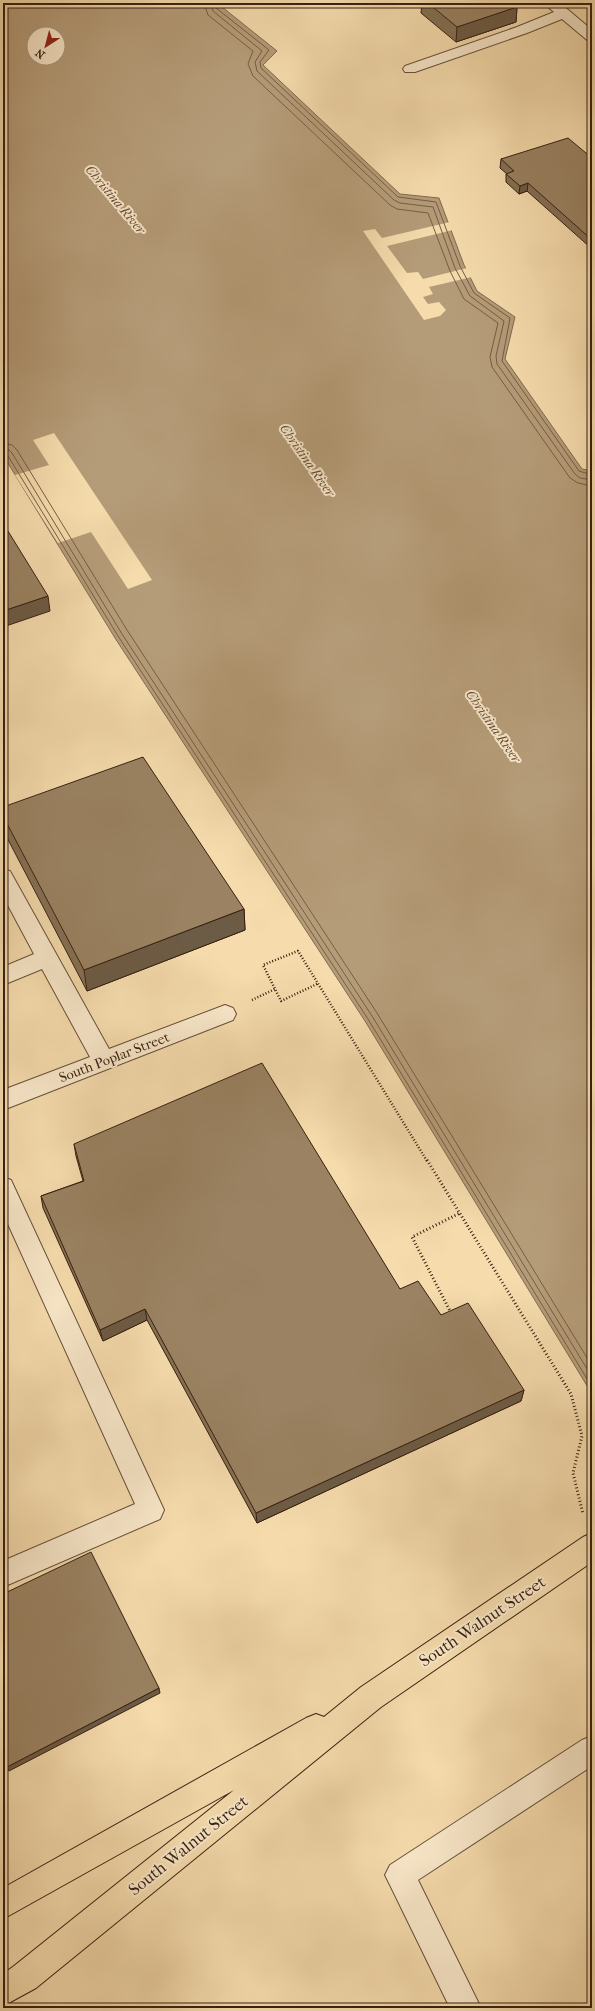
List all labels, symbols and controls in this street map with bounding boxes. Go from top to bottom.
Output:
north arrow [26,26,66,66]
text: N [33,46,48,61]
water label: Christina River [83,162,149,238]
water label: Christina River [277,421,339,500]
water label: Christina River [463,687,525,766]
street label: South Poplar Street [57,1029,172,1086]
street label: South Walnut Street [415,1571,549,1671]
street label: South Walnut Street [124,1791,252,1899]

